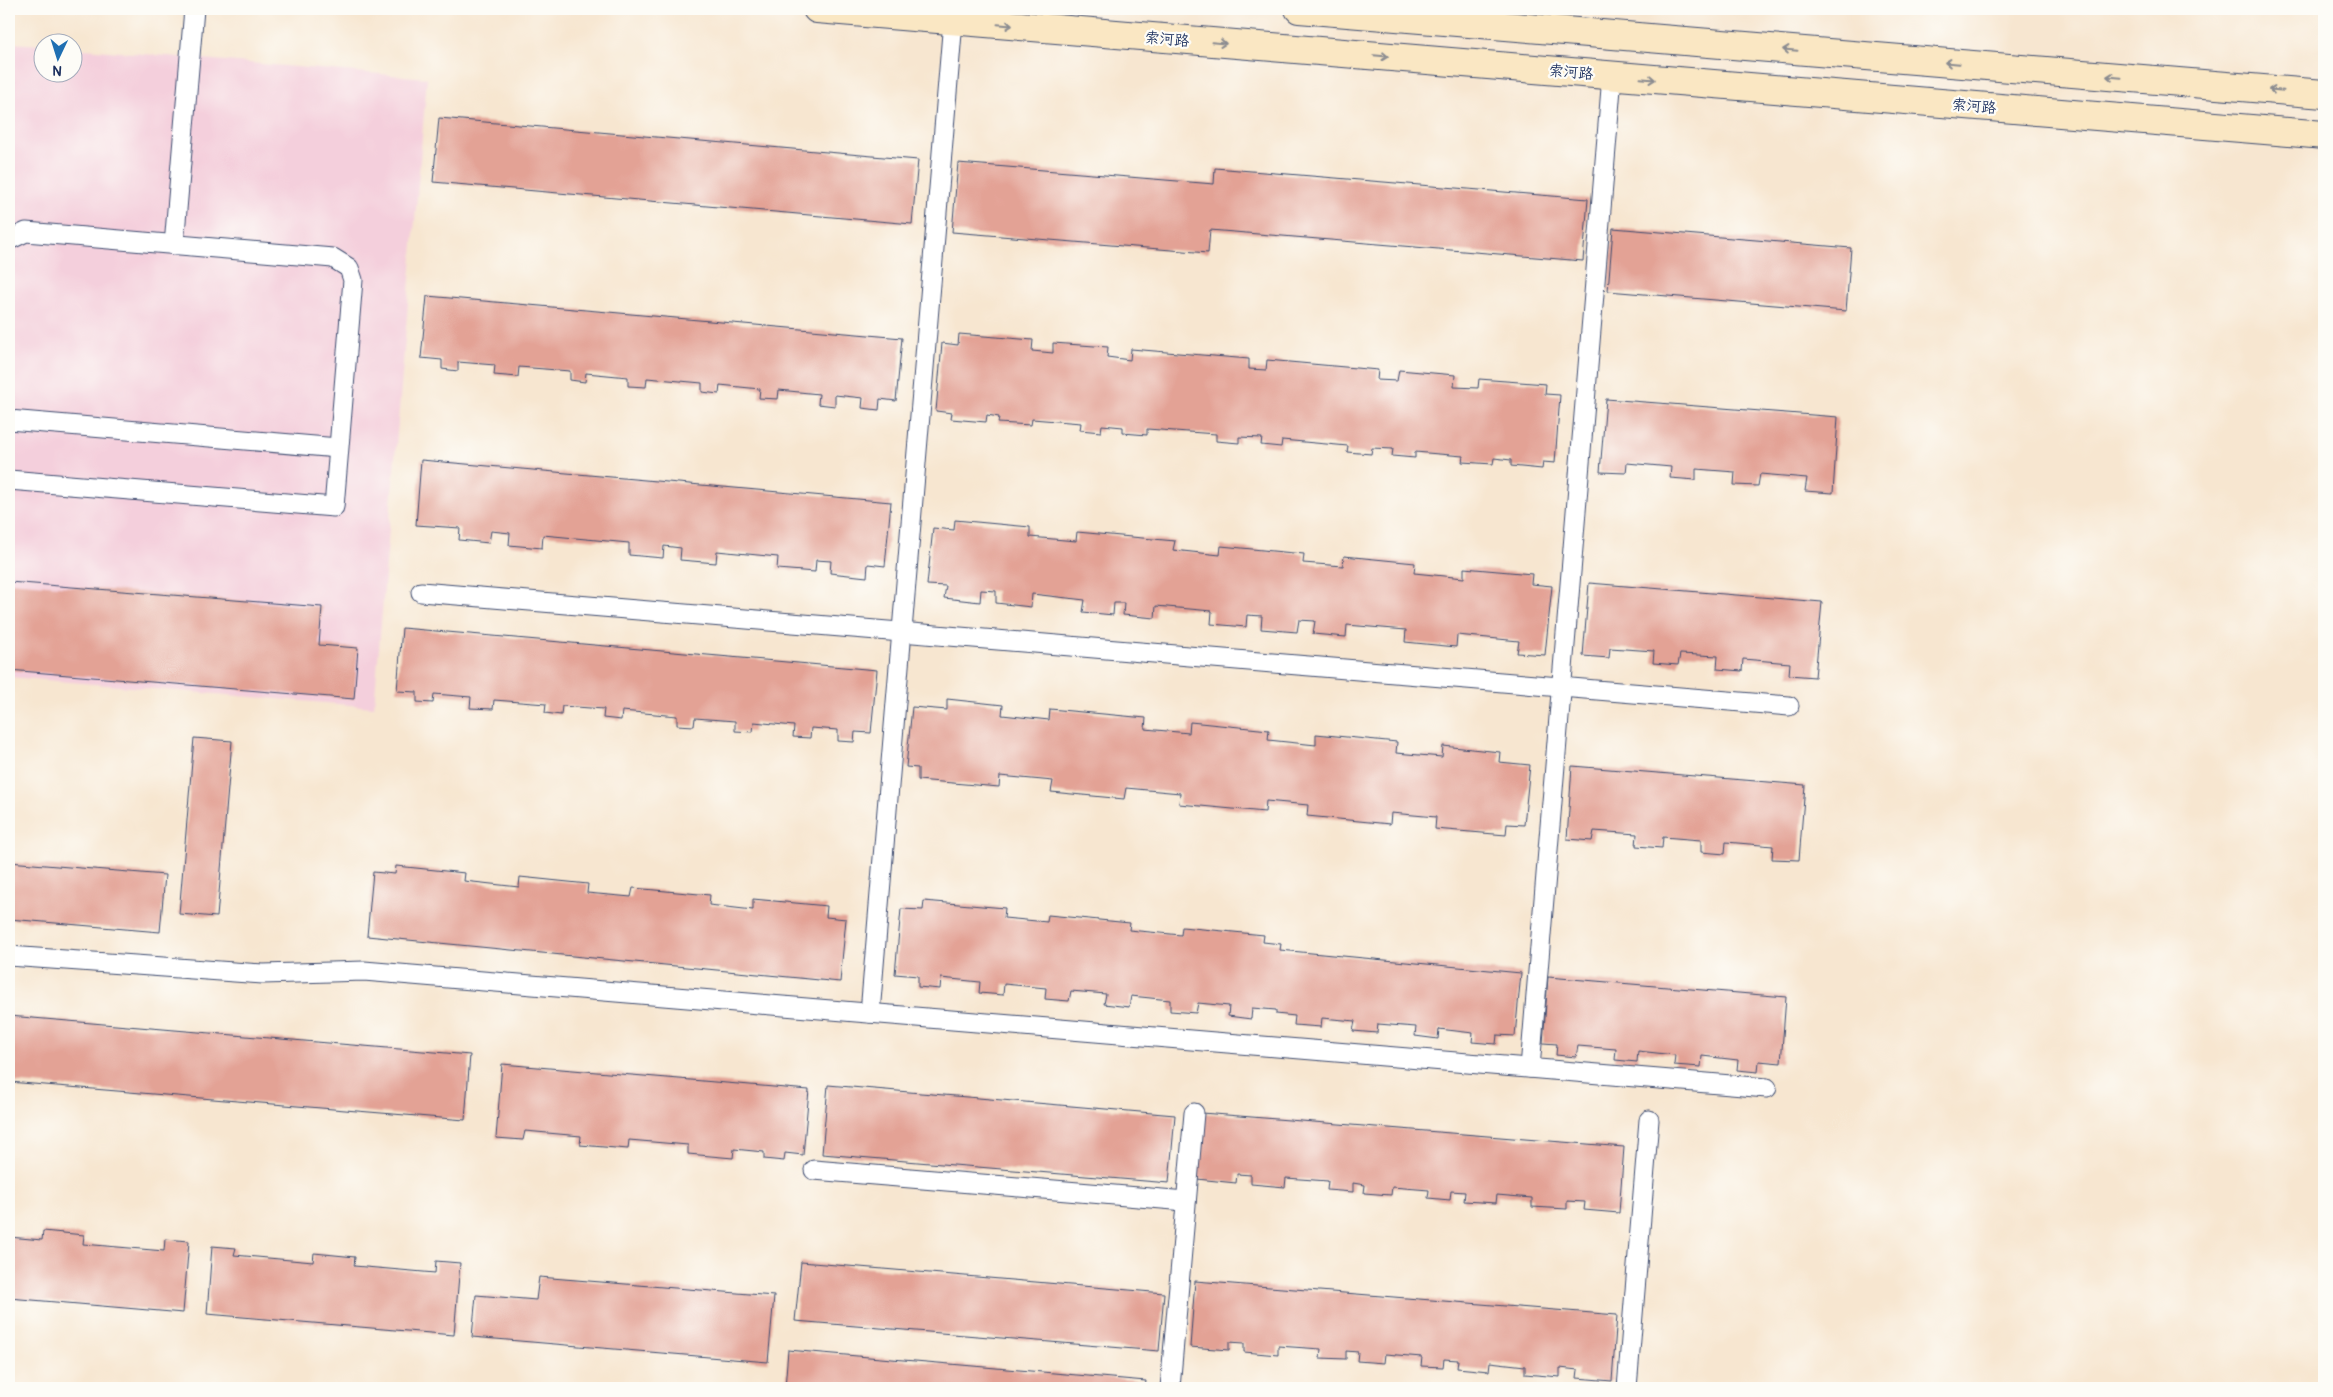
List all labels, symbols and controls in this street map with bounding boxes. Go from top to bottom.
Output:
one-way arrow [997,20,1013,30]
street label: 索河路 [1144,28,1190,51]
north arrow [32,32,82,82]
one-way arrow [1211,38,1227,48]
one-way arrow [1782,45,1798,54]
one-way arrow [1373,52,1389,61]
one-way arrow [1944,59,1960,68]
street label: 索河路 [1548,61,1594,84]
text: N [52,62,62,79]
one-way arrow [2106,72,2122,82]
one-way arrow [1640,74,1656,83]
one-way arrow [2268,86,2284,95]
street label: 索河路 [1951,95,1997,118]

